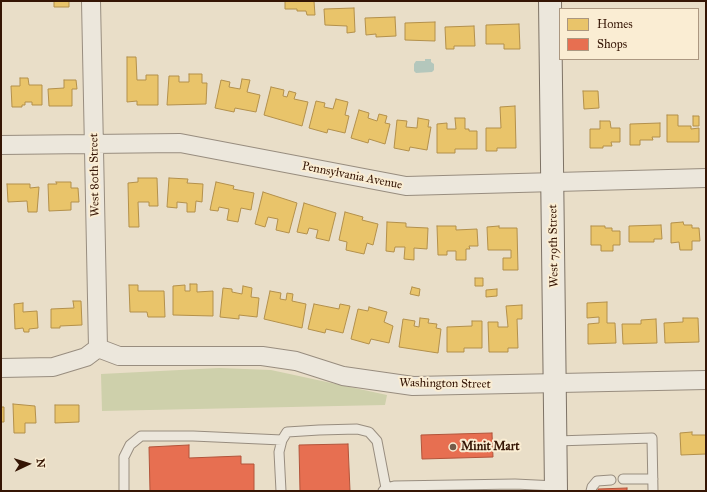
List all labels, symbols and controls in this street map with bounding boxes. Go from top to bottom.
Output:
legend [559,8,699,60]
text: Homes [597,17,633,31]
text: Shops [597,37,627,51]
street label: West 80th Street [87,133,103,217]
street label: Pennsylvania Avenue [301,159,403,193]
street label: West 79th Street [546,204,562,288]
street label: Washington Street [399,376,491,392]
place label: Minit Mart [461,440,519,454]
marker: Minit Mart [448,442,458,452]
north arrow [8,444,48,484]
text: N [34,458,47,468]

